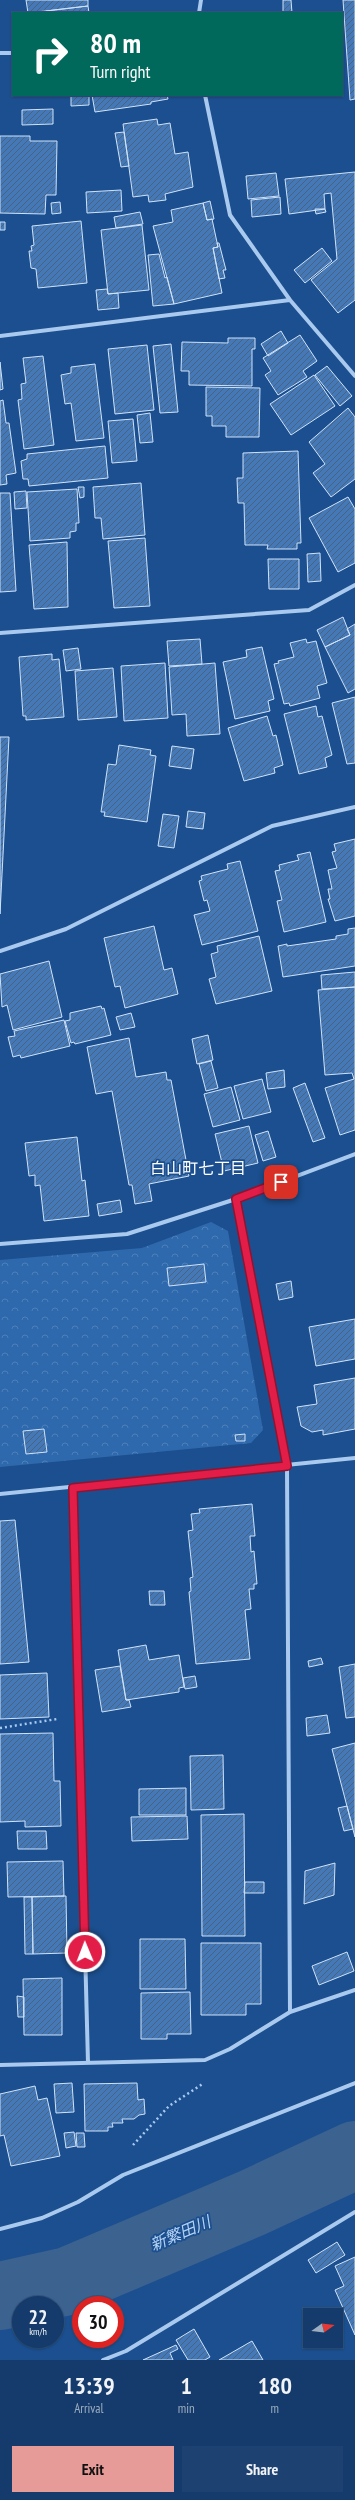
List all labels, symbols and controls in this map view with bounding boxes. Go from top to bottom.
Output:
text: 80 m [90,24,141,61]
icon: right [24,28,76,80]
text: Turn right [90,60,150,83]
district label: 白山町七丁目 [150,1158,246,1178]
pin [264,1165,298,1199]
icon: arrive [270,1171,292,1193]
position arrow [64,1931,106,1973]
water label: 新繁田川 [147,2211,215,2255]
speed limit sign: 30 [72,2296,124,2348]
text: 22 [28,2304,48,2330]
north arrow [303,2308,343,2348]
map controls [303,2308,343,2348]
text: km/h [29,2325,47,2338]
text: 13:39 [63,2370,115,2401]
text: 1 [180,2370,192,2401]
text: 180 [258,2370,292,2401]
text: Arrival [74,2400,104,2417]
text: min [178,2400,195,2417]
text: m [271,2400,279,2417]
button: Exit [12,2446,174,2492]
button: Share [182,2446,343,2492]

